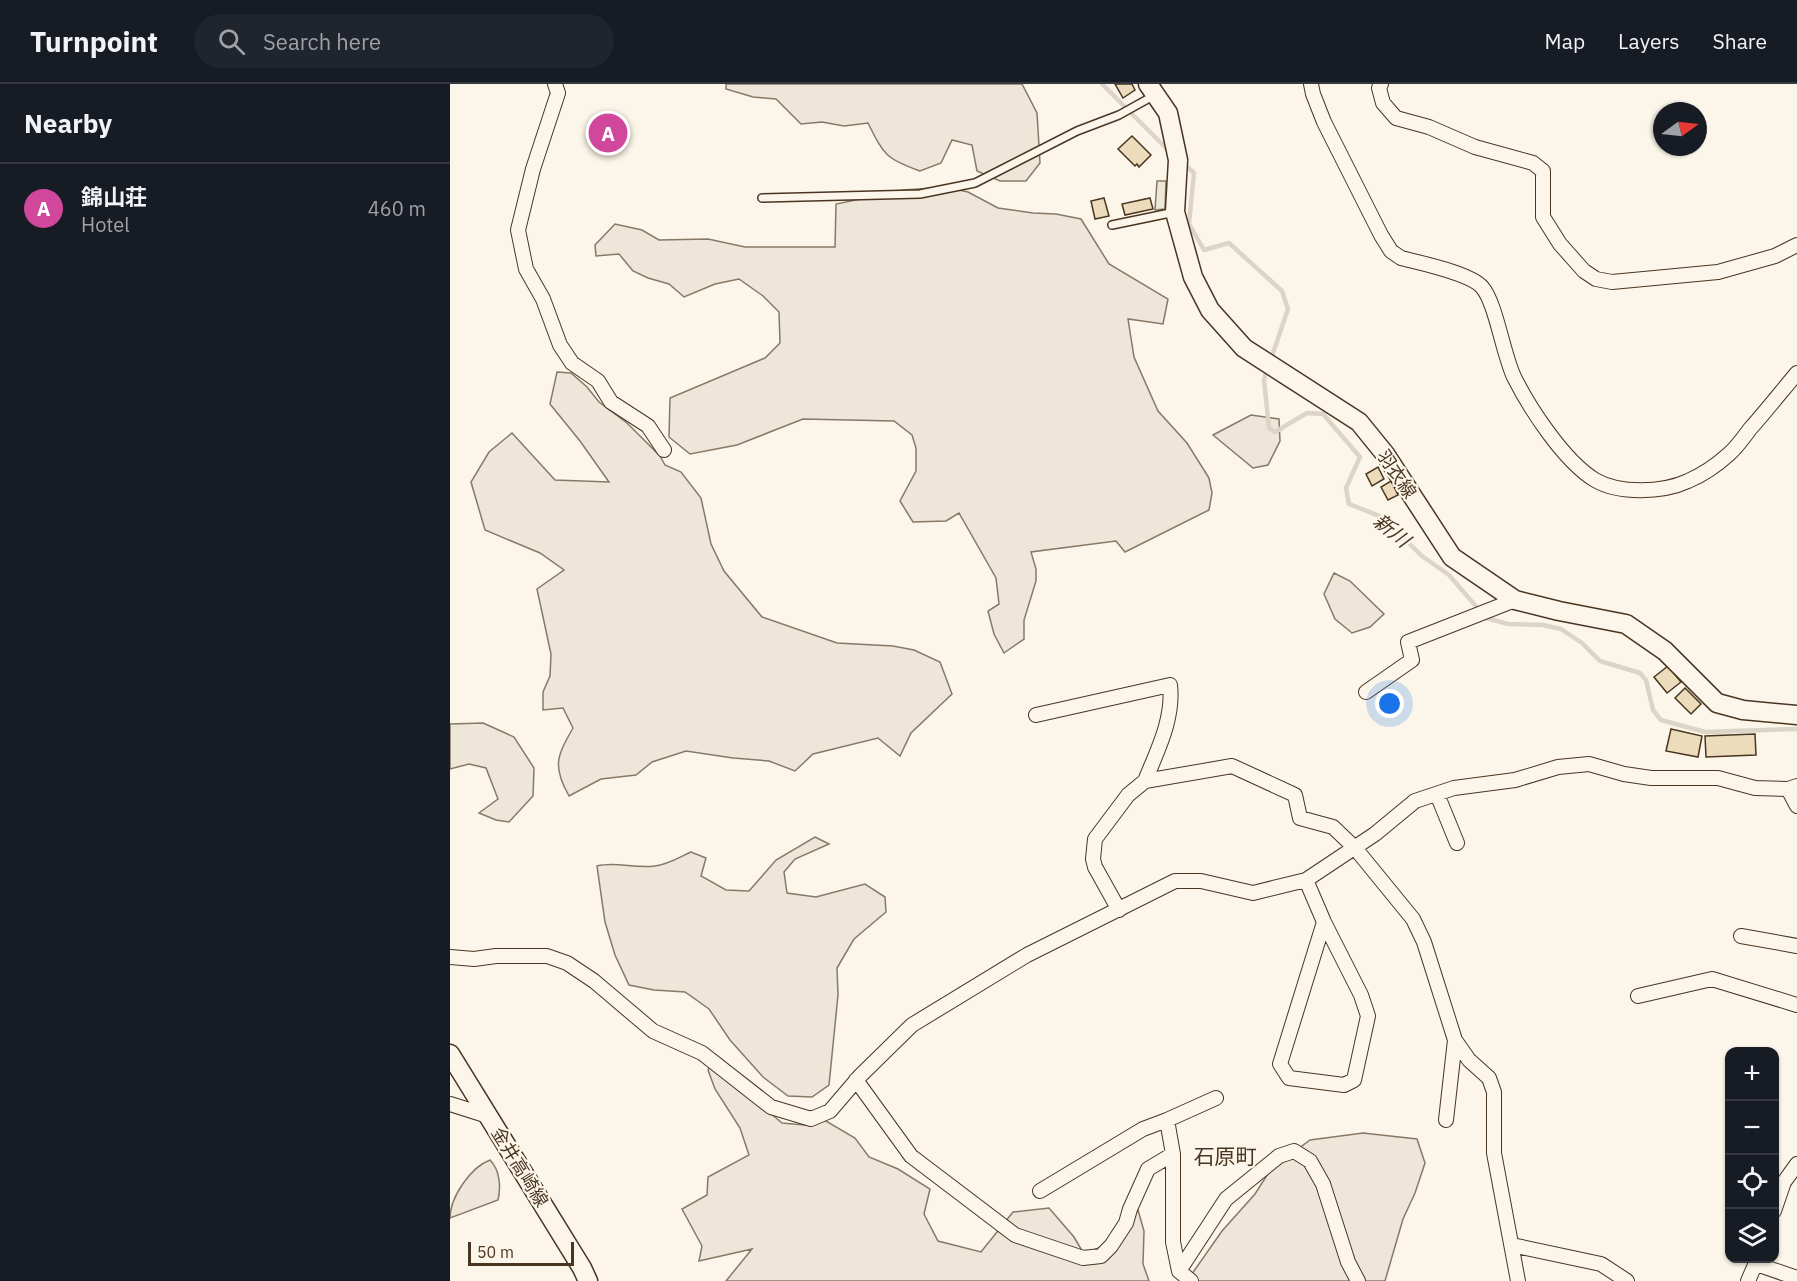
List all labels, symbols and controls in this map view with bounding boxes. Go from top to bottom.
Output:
search box [194,14,614,68]
text: Turnpoint [30,23,158,60]
icon: search [215,25,248,58]
text: Search here [263,27,381,56]
text: Map [1545,27,1585,55]
text: Layers [1618,27,1680,55]
text: Share [1713,27,1767,55]
north arrow [1653,102,1707,156]
text: Nearby [24,106,112,140]
pin: A [588,110,628,156]
text: 錦山荘 [81,182,147,211]
text: A [37,195,50,222]
text: 460 m [368,195,426,222]
text: Hotel [81,211,130,238]
street label: 羽衣線 [1372,445,1422,503]
water label: 新川 [1368,507,1418,554]
your location [1375,689,1404,718]
map controls [1725,1047,1779,1263]
button: + [1725,1047,1779,1101]
button: − [1725,1101,1779,1155]
street label: 金井高崎線 [486,1123,554,1211]
district label: 石原町 [1194,1142,1257,1170]
button: locate [1725,1155,1779,1209]
button: layers [1725,1209,1779,1263]
scale bar [468,1239,574,1266]
text: 50 m [477,1242,514,1262]

